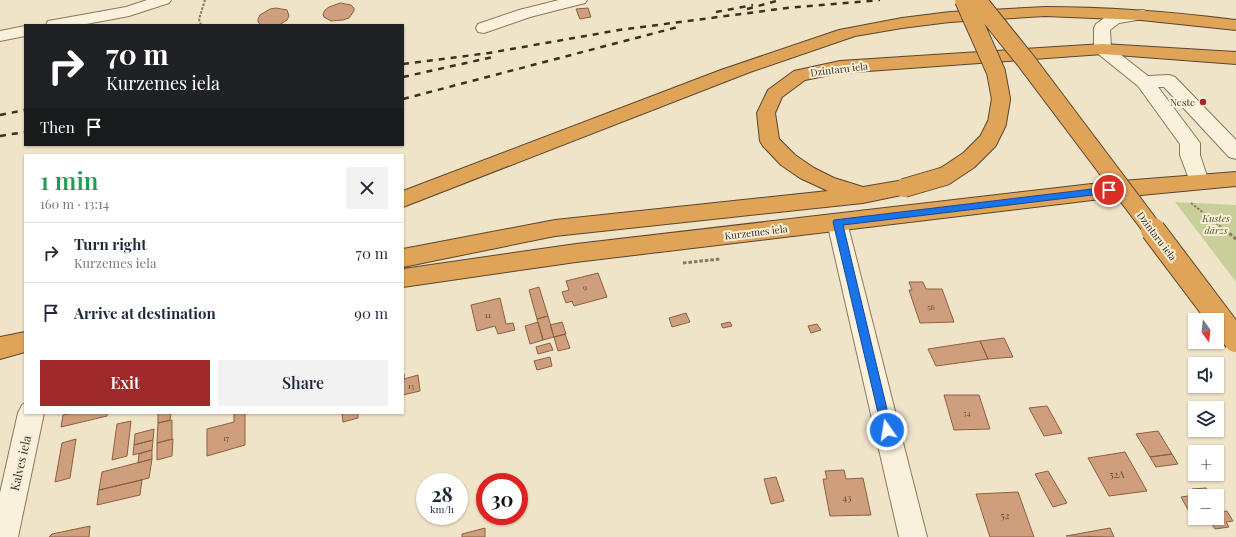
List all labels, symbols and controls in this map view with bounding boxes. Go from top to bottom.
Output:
text: 70 m [106,35,169,72]
icon: right [40,40,92,92]
street label: Dzintaru iela [809,59,869,79]
text: Kurzemes iela [106,71,220,95]
place label: Neste [1170,95,1195,109]
marker: Neste [1198,97,1208,107]
icon: arrive [83,116,105,138]
text: Then [40,117,75,137]
text: 1 min [40,164,98,196]
button: close [346,167,388,209]
pin [1092,173,1126,207]
icon: arrive [1098,179,1120,201]
text: 160 m · 13:14 [40,195,109,212]
street label: Dzintaru iela [1134,209,1180,263]
park label: Kustes dārzs [1201,211,1230,237]
street label: Kurzemes iela [724,221,788,243]
text: Turn right [74,234,147,254]
icon: right [40,242,62,264]
text: 70 m [356,243,388,263]
text: Kurzemes iela [74,254,156,271]
house number: 9 [583,281,587,292]
house number: 56 [927,301,935,312]
icon: arrive [40,302,62,324]
text: Arrive at destination [74,303,216,323]
text: 90 m [354,303,388,323]
house number: 11 [485,309,491,320]
north arrow [1188,313,1224,349]
map controls [1188,313,1224,525]
button: sound [1188,357,1224,393]
button: Exit [40,360,210,406]
button: Share [218,360,388,406]
house number: 13 [408,380,415,391]
button: layers [1188,401,1224,437]
house number: 54 [963,407,971,418]
position arrow [866,409,908,451]
house number: 17 [223,432,230,443]
street label: Kalves iela [6,434,34,492]
button: + [1188,445,1224,481]
house number: 52A [1109,467,1125,481]
speed limit sign: 30 [476,473,528,525]
text: 28 [431,480,453,507]
button: − [1188,489,1224,525]
house number: 43 [842,490,852,504]
text: km/h [430,502,454,516]
house number: 52 [1001,508,1010,522]

